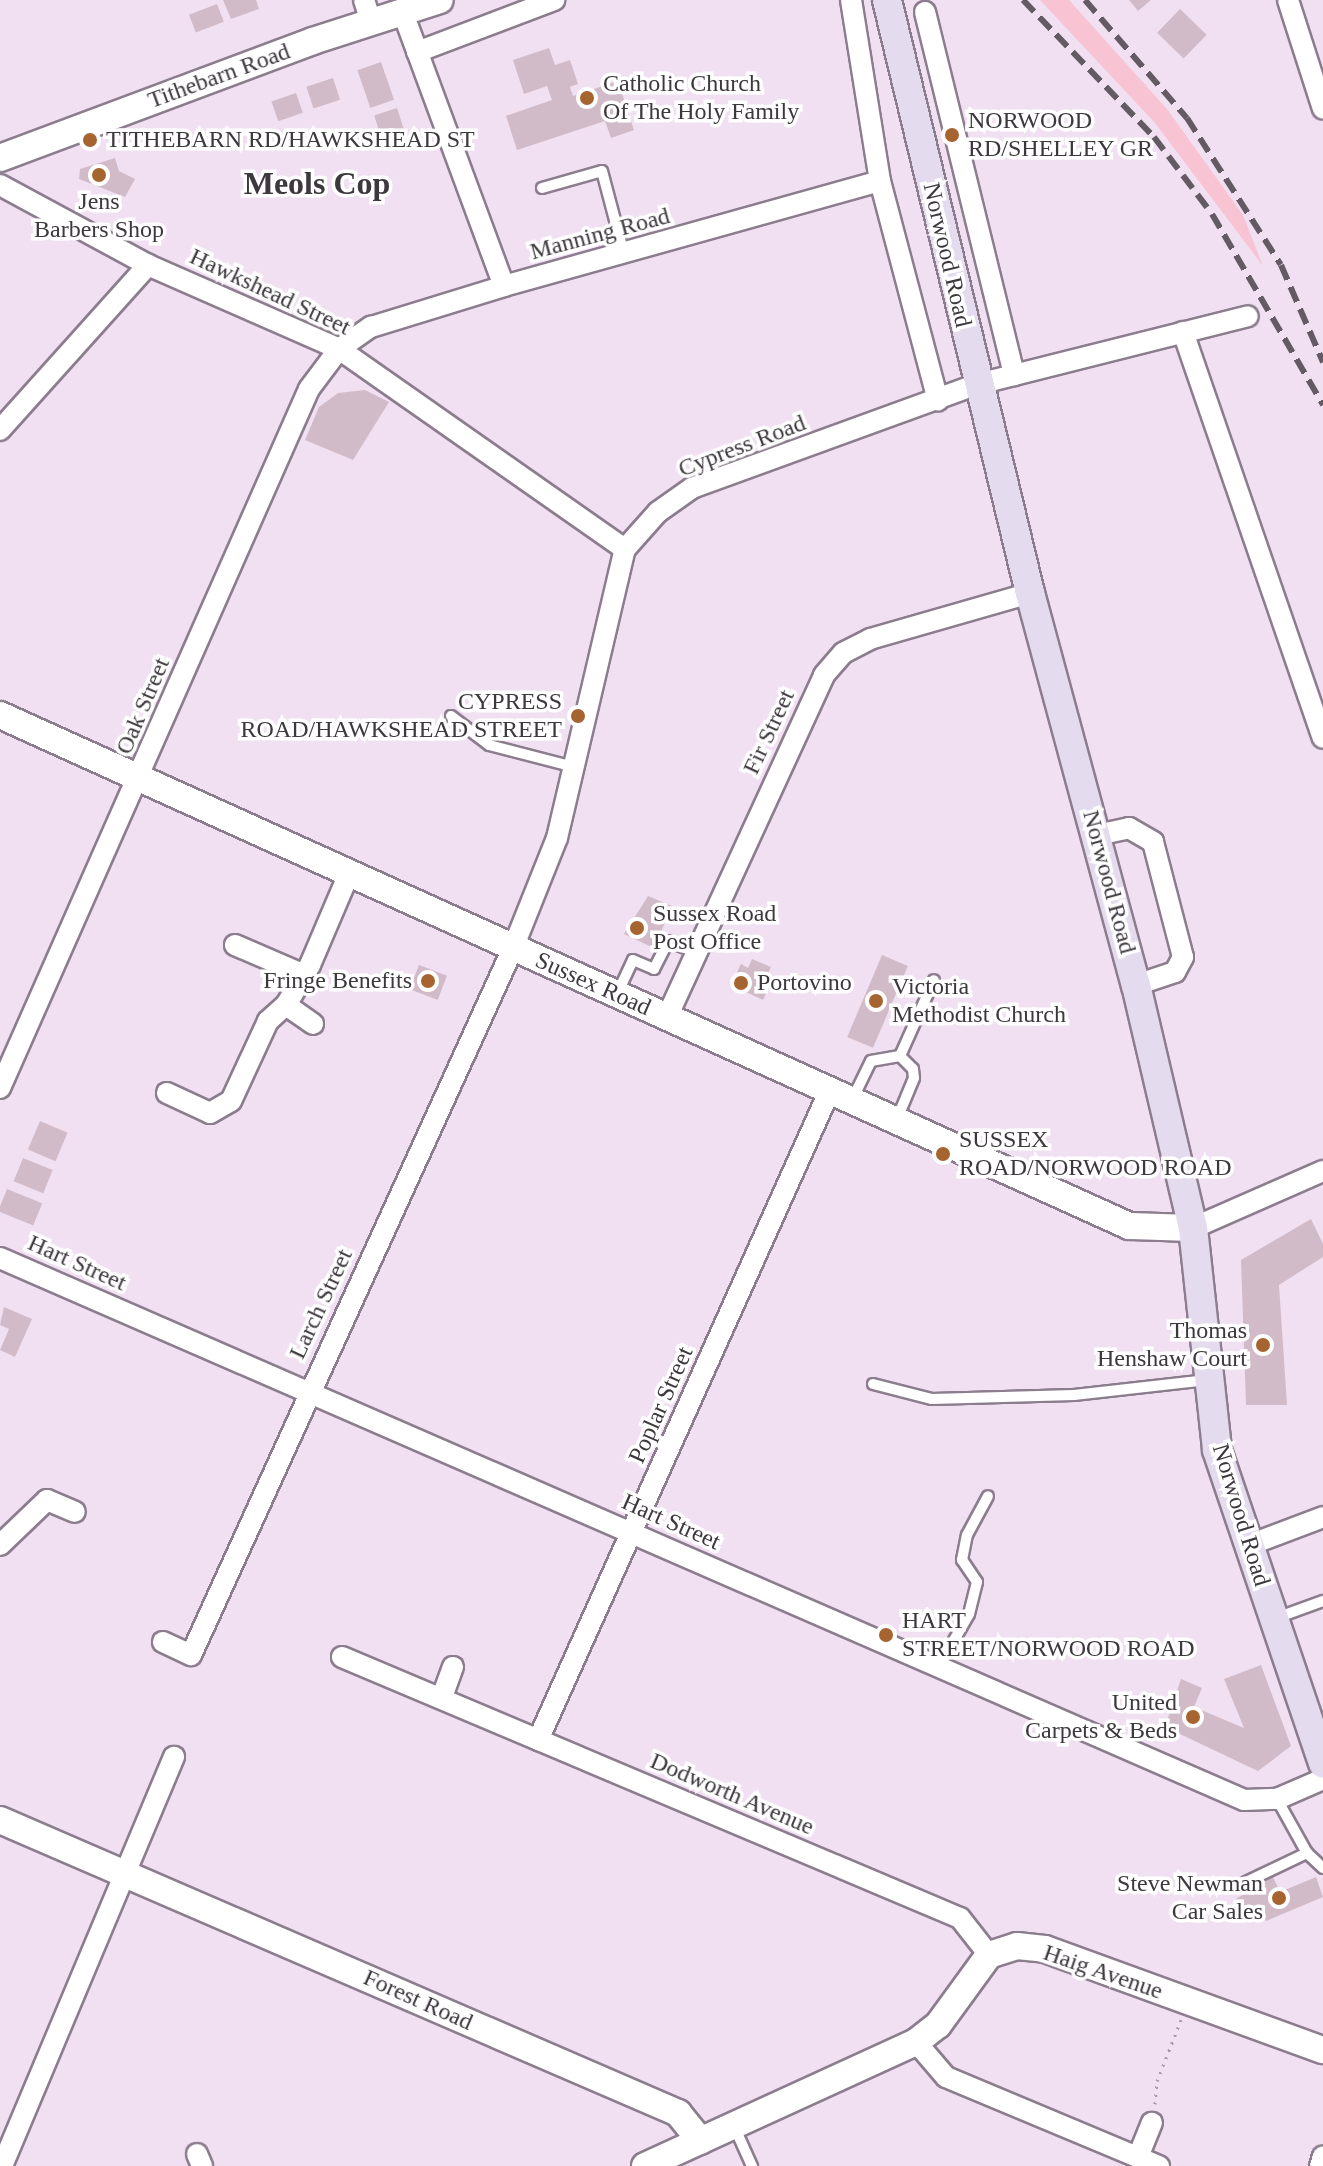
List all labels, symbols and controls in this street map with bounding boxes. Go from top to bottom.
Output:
street label: Tithebarn Road [144,37,294,115]
place label: Catholic Church Of The Holy Family [603,70,800,126]
marker: Catholic Church Of The Holy Family [578,89,596,107]
place label: NORWOOD RD/SHELLEY GR [968,107,1154,163]
place label: TITHEBARN RD/HAWKSHEAD ST [106,126,475,154]
marker: NORWOOD RD/SHELLEY GR [943,126,961,144]
marker: TITHEBARN RD/HAWKSHEAD ST [81,131,99,149]
district label: Meols Cop [244,164,390,202]
marker: Jens Barbers Shop [90,166,108,184]
street label: Norwood Road [916,180,978,330]
place label: Jens Barbers Shop [34,188,164,244]
street label: Manning Road [527,202,673,266]
street label: Hawkshead Street [185,242,355,342]
street label: Cypress Road [674,409,810,483]
street label: Oak Street [110,653,176,759]
street label: Fir Street [737,685,801,779]
place label: CYPRESS ROAD/HAWKSHEAD STREET [241,688,562,744]
marker: CYPRESS ROAD/HAWKSHEAD STREET [569,707,587,725]
street label: Norwood Road [1076,807,1142,957]
place label: Sussex Road Post Office [653,900,776,956]
marker: Sussex Road Post Office [628,919,646,937]
street label: Sussex Road [531,946,655,1022]
place label: Fringe Benefits [263,967,412,995]
place label: Portovino [757,969,852,997]
marker: Fringe Benefits [419,972,437,990]
place label: Victoria Methodist Church [892,973,1066,1029]
marker: Portovino [732,974,750,992]
marker: Victoria Methodist Church [867,992,885,1010]
place label: SUSSEX ROAD/NORWOOD ROAD [959,1126,1232,1182]
marker: SUSSEX ROAD/NORWOOD ROAD [934,1145,952,1163]
street label: Hart Street [23,1229,131,1297]
street label: Larch Street [283,1244,359,1364]
place label: Thomas Henshaw Court [1097,1317,1247,1373]
marker: Thomas Henshaw Court [1254,1336,1272,1354]
street label: Poplar Street [622,1342,700,1468]
street label: Norwood Road [1206,1440,1276,1590]
street label: Hart Street [617,1488,725,1556]
place label: HART STREET/NORWOOD ROAD [902,1607,1195,1663]
marker: HART STREET/NORWOOD ROAD [877,1626,895,1644]
place label: United Carpets & Beds [1025,1689,1177,1745]
marker: United Carpets & Beds [1184,1708,1202,1726]
street label: Dodworth Avenue [645,1746,819,1842]
place label: Steve Newman Car Sales [1117,1870,1263,1926]
marker: Steve Newman Car Sales [1270,1889,1288,1907]
street label: Haig Avenue [1039,1938,1167,2006]
street label: Forest Road [359,1963,477,2037]

